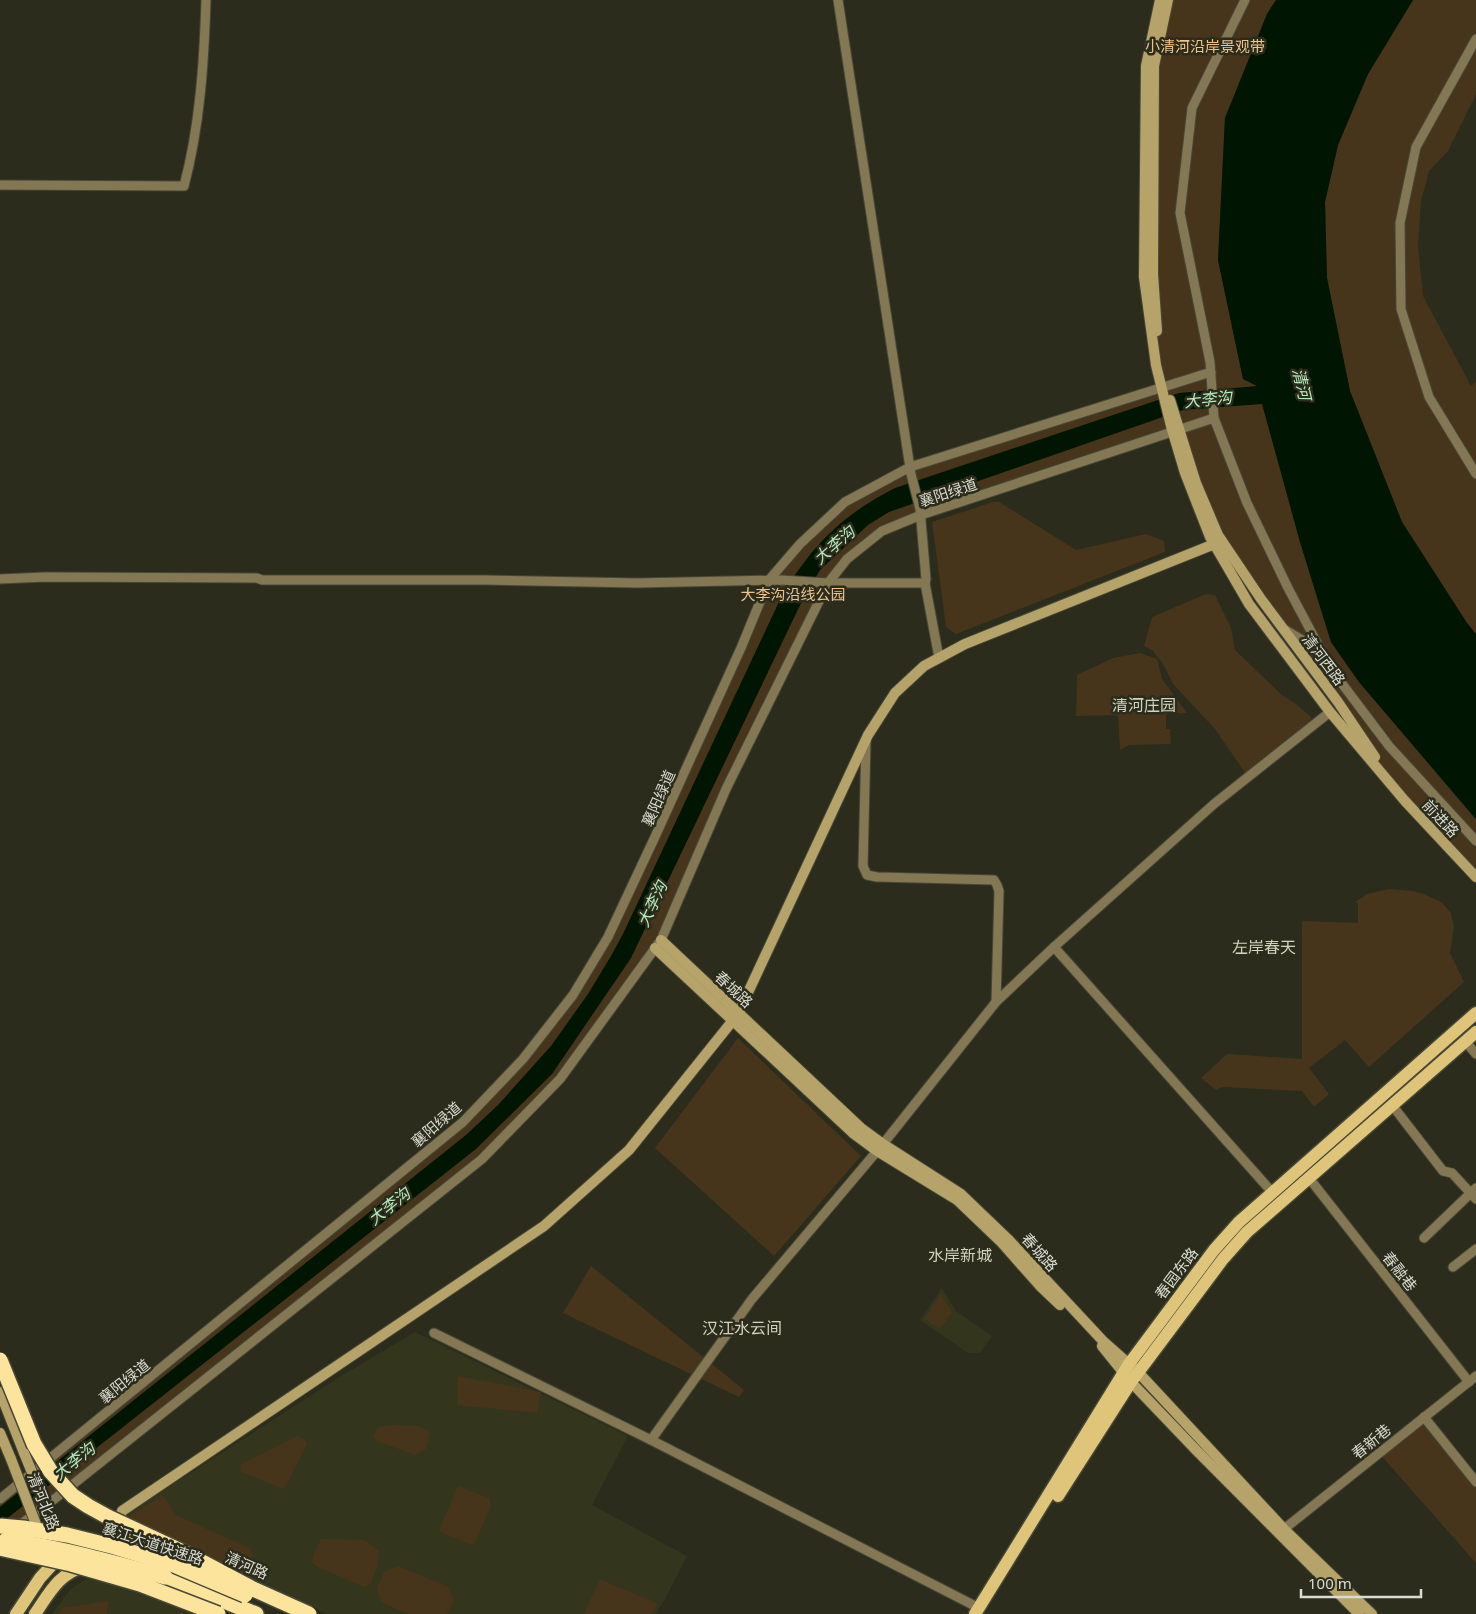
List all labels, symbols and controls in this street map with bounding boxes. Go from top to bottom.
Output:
park label: 小清河沿岸景观带 [1145,36,1265,56]
water label: 清河 [1288,366,1317,405]
water label: 大李沟 [1183,385,1235,412]
street label: 襄阳绿道 [916,473,980,511]
water label: 大李沟 [809,520,861,569]
park label: 大李沟沿线公园 [740,584,846,604]
street label: 清河西路 [1298,629,1350,689]
district label: 清河庄园 [1112,694,1176,716]
street label: 襄阳绿道 [637,767,679,829]
street label: 前进路 [1418,795,1464,841]
water label: 大李沟 [632,876,673,930]
district label: 左岸春天 [1232,936,1296,958]
street label: 春城路 [711,966,757,1012]
street label: 襄阳绿道 [407,1097,465,1151]
water label: 大李沟 [363,1181,416,1230]
street label: 春城路 [1018,1229,1062,1275]
street label: 春园东路 [1150,1243,1202,1303]
district label: 水岸新城 [928,1244,992,1266]
street label: 春融巷 [1378,1247,1422,1295]
district label: 汉江水云间 [702,1317,782,1339]
street label: 襄阳绿道 [94,1354,154,1408]
street label: 春新巷 [1347,1419,1395,1463]
water label: 大李沟 [48,1436,101,1485]
street label: 清河北路 [23,1469,65,1533]
street label: 襄江大道快速路 [100,1517,206,1569]
street label: 清河路 [222,1547,272,1583]
scale bar [1301,1566,1421,1598]
text: 100 m [1308,1573,1352,1593]

